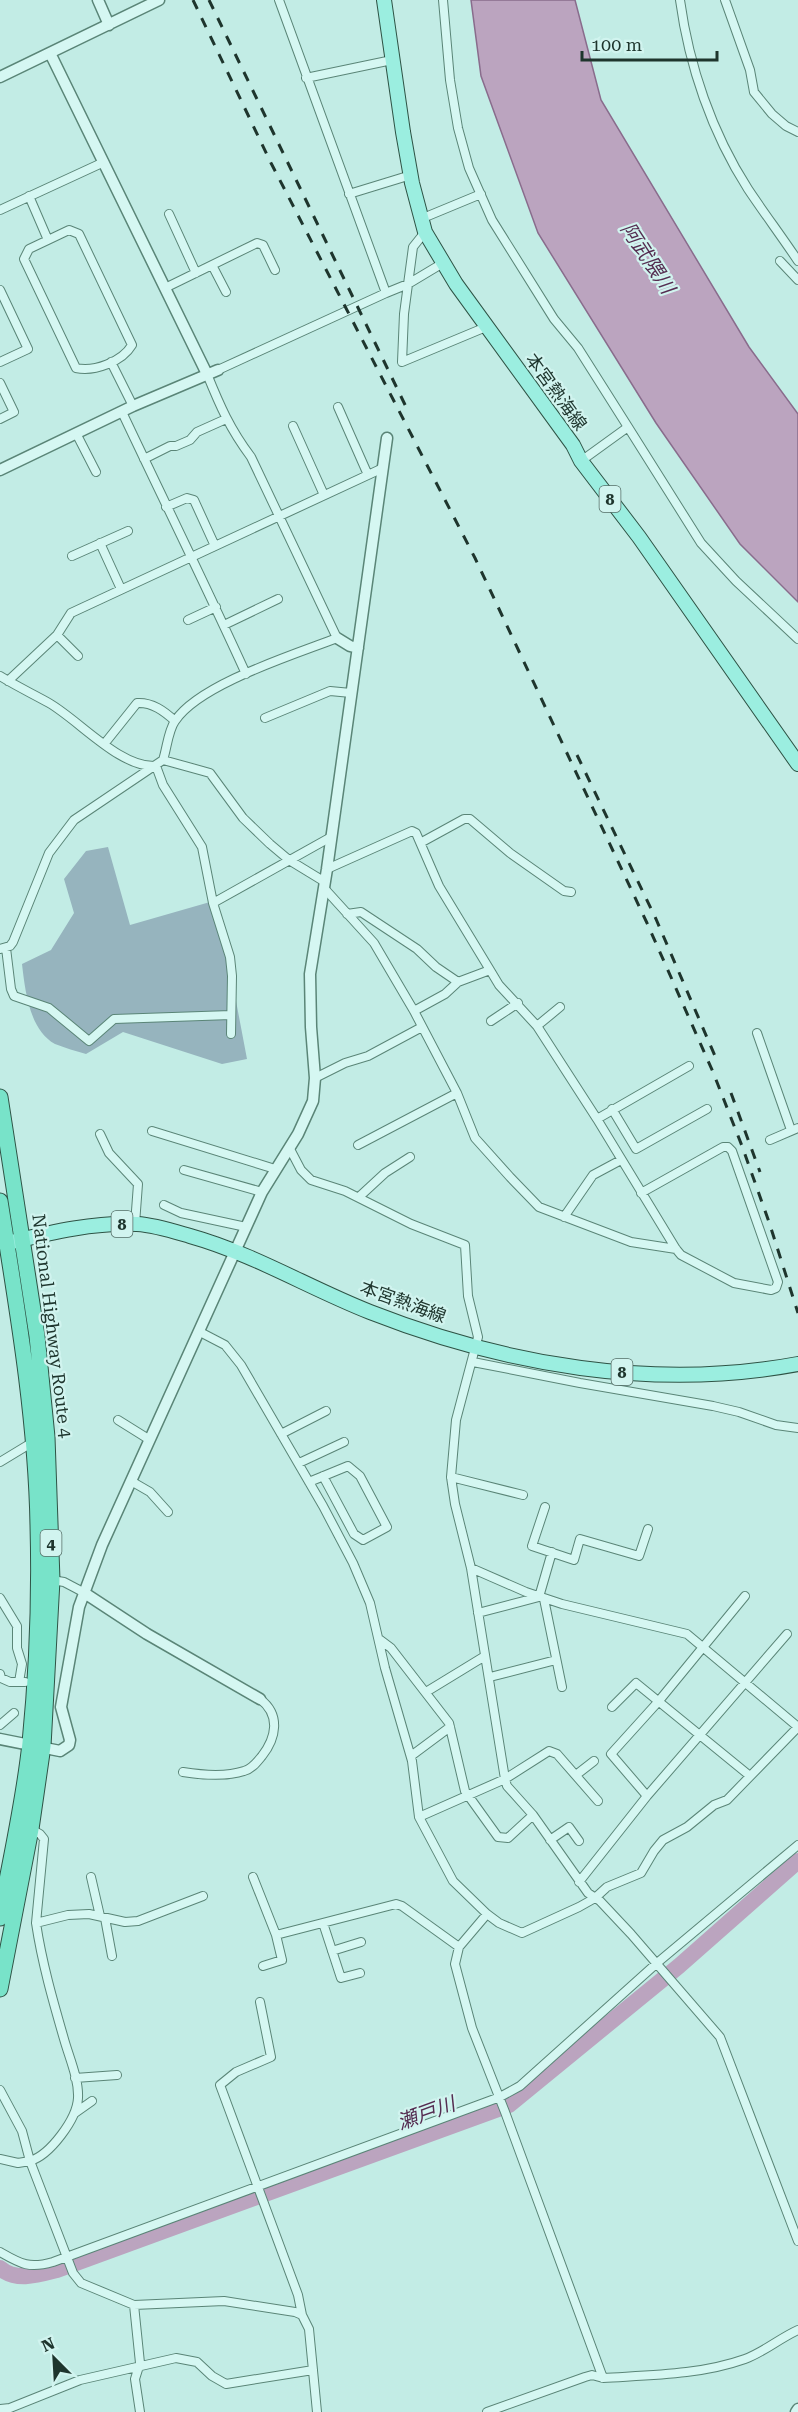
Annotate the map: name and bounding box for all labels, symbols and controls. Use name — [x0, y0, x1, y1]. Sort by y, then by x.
scale bar — [582, 24, 717, 62]
text: 100 m — [591, 34, 642, 55]
water label: 阿武隈川 — [616, 218, 681, 300]
street label: 本宮熱海線 — [521, 349, 591, 434]
road number: 8 — [600, 486, 620, 512]
road number: 8 — [112, 1211, 132, 1237]
street label: National Highway Route 4 — [28, 1213, 77, 1439]
street label: 本宮熱海線 — [357, 1276, 449, 1327]
road number: 8 — [612, 1359, 632, 1385]
road number: 4 — [40, 1530, 62, 1556]
water label: 瀬戸川 — [394, 2091, 460, 2135]
north arrow — [24, 2328, 84, 2388]
text: N — [39, 2334, 58, 2356]

